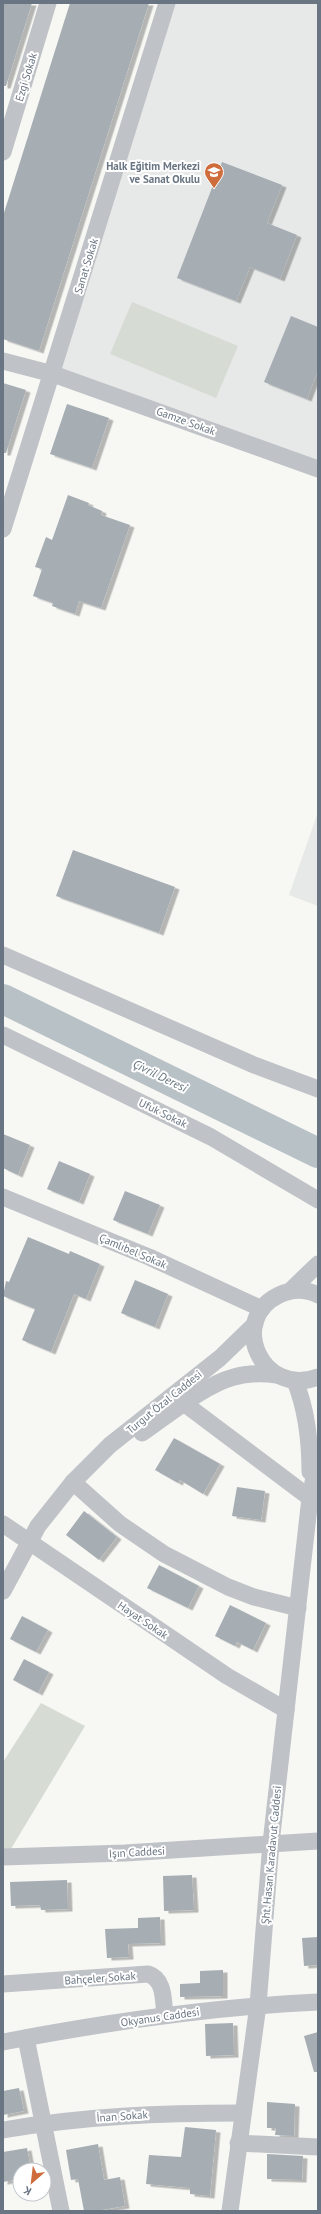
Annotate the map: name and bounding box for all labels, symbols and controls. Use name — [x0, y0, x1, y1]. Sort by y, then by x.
street label: Ezgi Sokak — [12, 50, 40, 103]
place label: Halk Eğitim Merkezi ve Sanat Okulu — [106, 159, 200, 186]
school or university icon: Halk Eğitim Merkezi ve Sanat Okulu — [203, 161, 225, 189]
street label: Sanat Sokak — [71, 236, 101, 295]
street label: Gamze Sokak — [154, 404, 218, 438]
water label: Çivril Deresi — [131, 1056, 191, 1096]
street label: Ufuk Sokak — [136, 1095, 190, 1131]
street label: Çamlıbel Sokak — [97, 1230, 170, 1272]
street label: Turgut Özal Caddesi — [123, 1367, 205, 1437]
street label: Hayat Sokak — [115, 1598, 171, 1642]
street label: Şht. Hasan Karadavut Caddesi — [258, 1785, 284, 1925]
street label: Işın Caddesi — [109, 1844, 166, 1860]
street label: Bahçeler Sokak — [64, 1968, 137, 1987]
street label: Okyanus Caddesi — [120, 2005, 200, 2029]
street label: İnan Sokak — [96, 2107, 149, 2125]
north arrow — [12, 2162, 52, 2202]
text: K — [21, 2183, 34, 2199]

